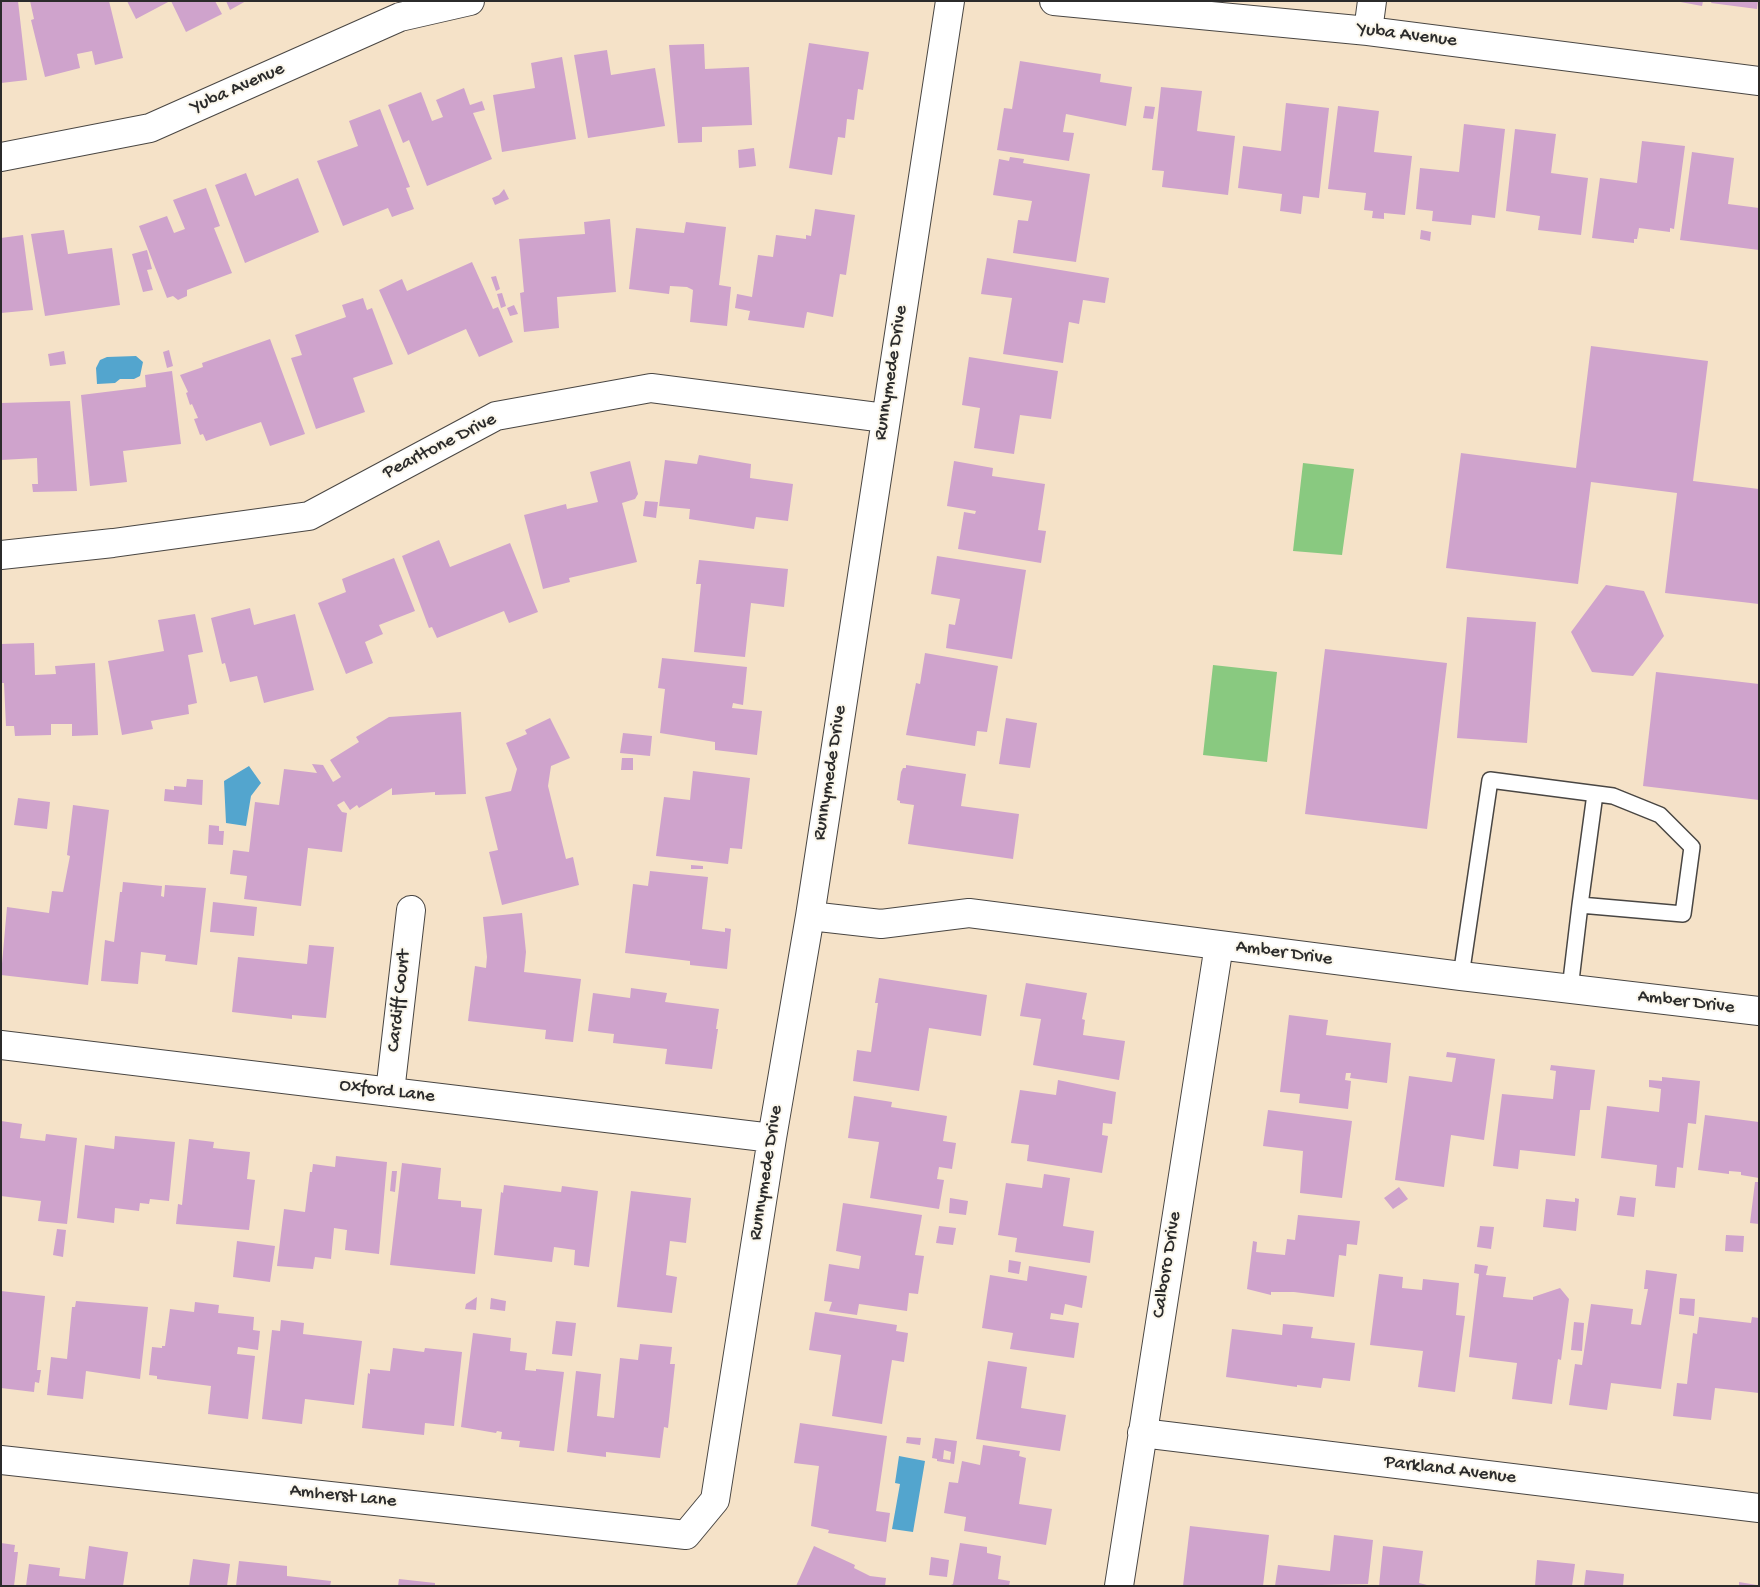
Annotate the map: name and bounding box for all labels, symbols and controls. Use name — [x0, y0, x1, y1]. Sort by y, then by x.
street label: Yuba Avenue — [1356, 19, 1458, 53]
street label: Yuba Avenue — [188, 58, 288, 120]
street label: Runnymede Drive — [870, 304, 914, 442]
street label: Pearltone Drive — [380, 409, 500, 485]
street label: Runnymede Drive — [809, 704, 853, 842]
street label: Amber Drive — [1234, 936, 1334, 972]
street label: Cardiff Court — [383, 949, 417, 1053]
street label: Amber Drive — [1636, 986, 1736, 1020]
street label: Oxford Lane — [338, 1075, 436, 1109]
street label: Runnymede Drive — [745, 1104, 789, 1242]
street label: Calboro Drive — [1148, 1210, 1188, 1320]
street label: Parkland Avenue — [1383, 1452, 1517, 1490]
street label: Amherst Lane — [289, 1480, 397, 1514]

